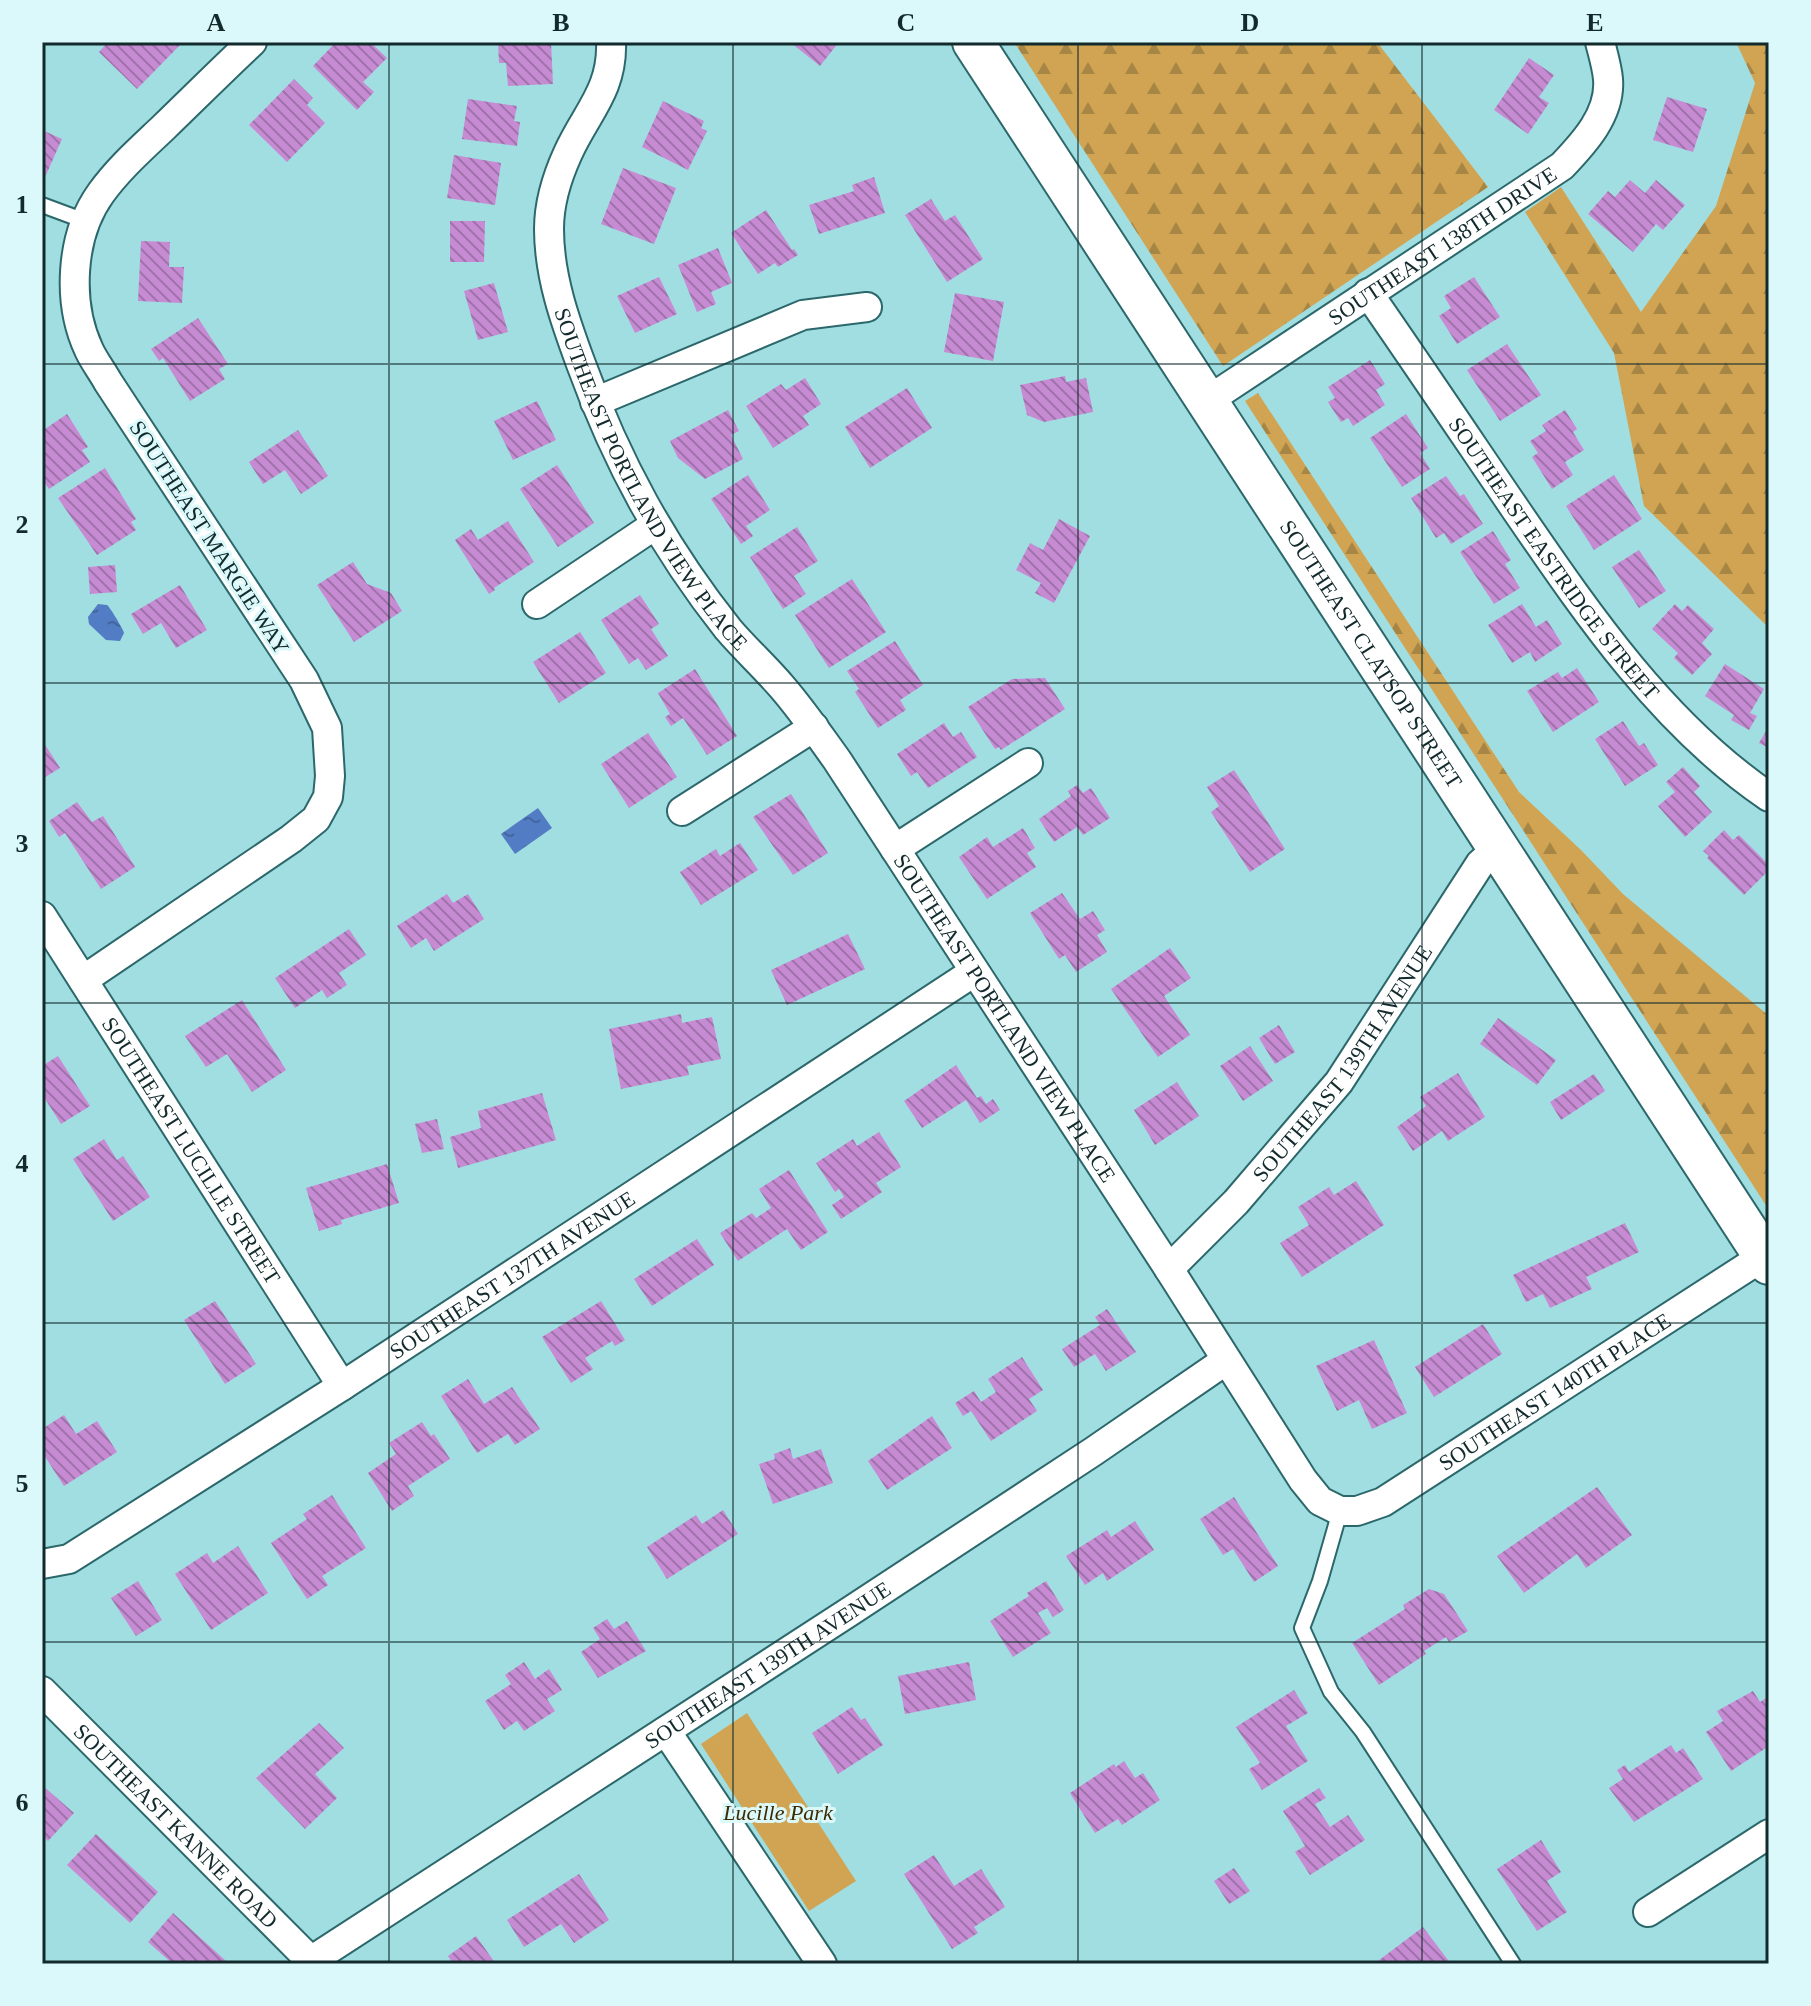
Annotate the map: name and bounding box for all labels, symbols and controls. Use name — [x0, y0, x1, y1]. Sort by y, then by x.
text: A — [207, 8, 226, 37]
text: B — [552, 8, 570, 37]
text: C — [897, 8, 915, 37]
text: D — [1241, 8, 1259, 37]
text: E — [1586, 8, 1604, 37]
street label: SOUTHEAST 138TH DRIVE — [1324, 161, 1561, 330]
text: 1 — [16, 190, 29, 219]
street label: SOUTHEAST PORTLAND VIEW PLACE — [549, 305, 753, 655]
street label: SOUTHEAST EASTRIDGE STREET — [1444, 413, 1665, 705]
street label: SOUTHEAST MARGIE WAY — [125, 416, 295, 659]
text: 2 — [16, 510, 29, 539]
street label: SOUTHEAST CLATSOP STREET — [1275, 515, 1468, 793]
text: 3 — [16, 829, 29, 858]
street label: SOUTHEAST PORTLAND VIEW PLACE — [888, 849, 1121, 1187]
street label: SOUTHEAST 139TH AVENUE — [1247, 940, 1437, 1187]
street label: SOUTHEAST LUCILLE STREET — [97, 1013, 286, 1289]
text: 4 — [16, 1149, 29, 1178]
street label: SOUTHEAST 137TH AVENUE — [385, 1186, 640, 1364]
street label: SOUTHEAST 140TH PLACE — [1434, 1308, 1675, 1476]
text: 5 — [16, 1469, 29, 1498]
street label: SOUTHEAST 139TH AVENUE — [640, 1576, 895, 1754]
street label: SOUTHEAST KANNE ROAD — [69, 1719, 283, 1933]
text: 6 — [16, 1788, 29, 1817]
park label: Lucille Park — [722, 1800, 834, 1825]

